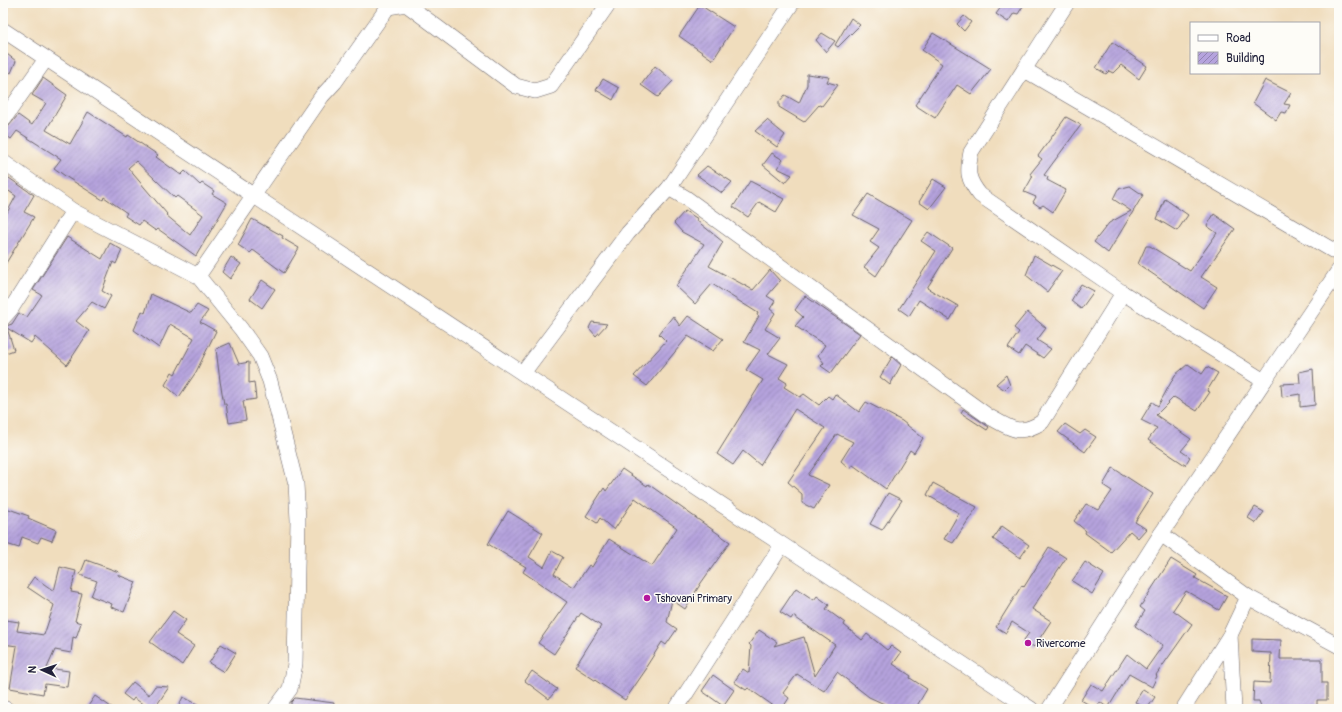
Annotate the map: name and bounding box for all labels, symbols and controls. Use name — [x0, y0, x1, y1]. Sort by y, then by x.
legend — [1190, 22, 1320, 74]
text: Road — [1226, 31, 1251, 46]
text: Building — [1226, 51, 1265, 66]
place label: Tshovani Primary — [655, 592, 732, 605]
marker: Tshovani Primary — [642, 593, 652, 603]
place label: Rivercome — [1036, 637, 1086, 650]
marker: Rivercome — [1023, 638, 1033, 648]
north arrow — [22, 650, 62, 690]
text: N — [26, 665, 39, 674]

